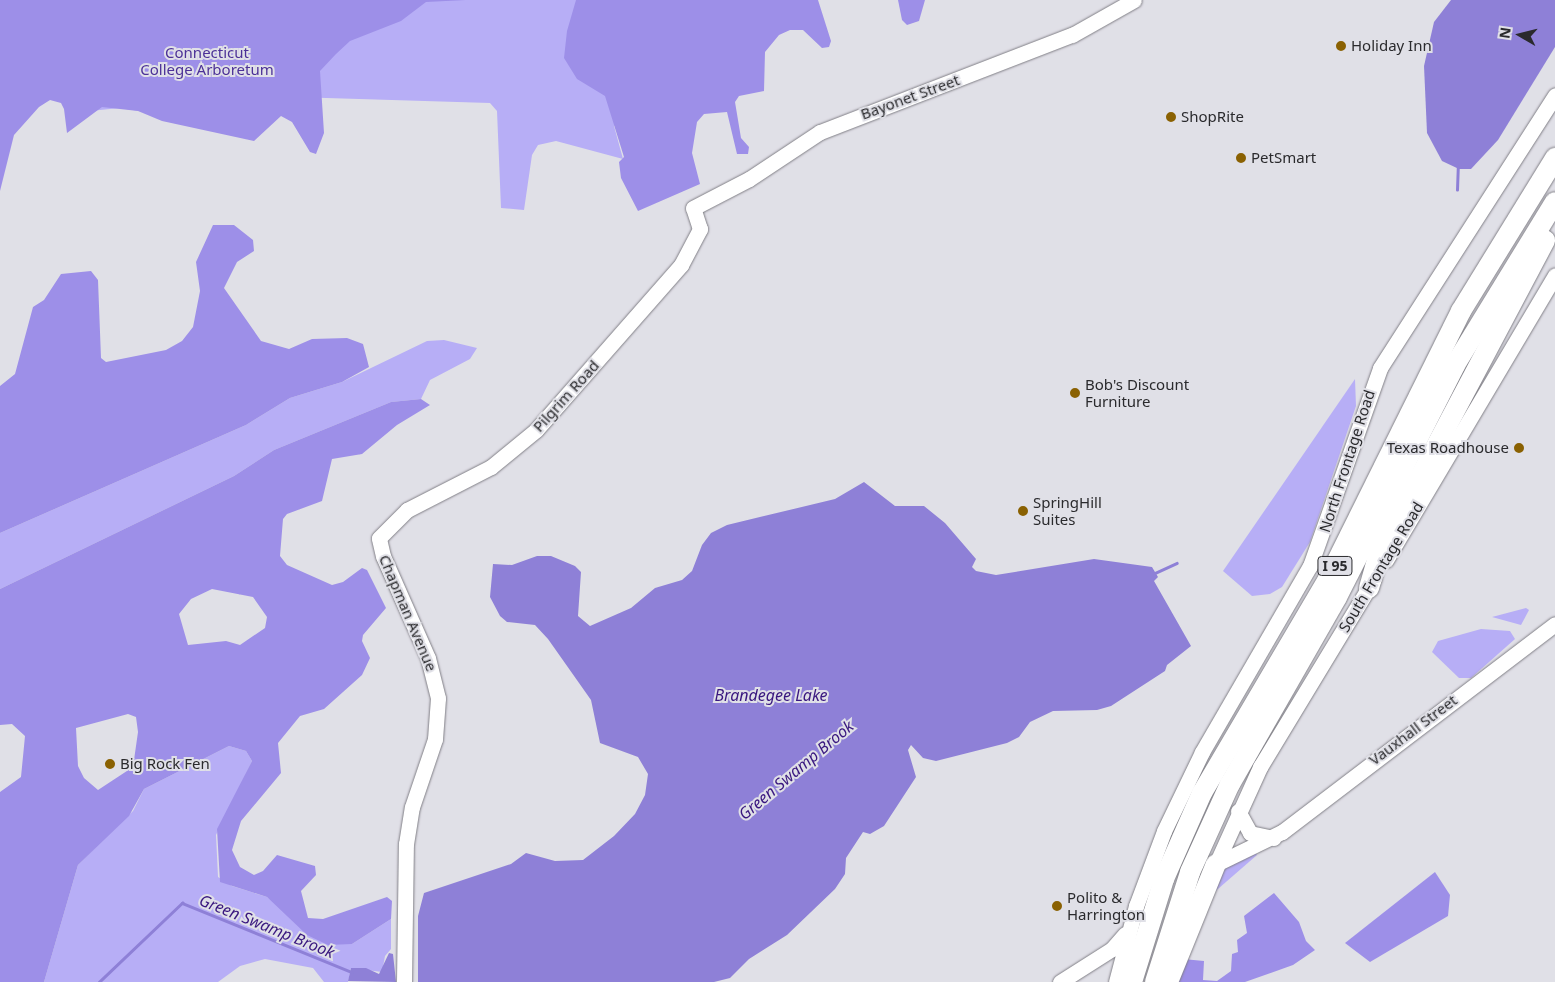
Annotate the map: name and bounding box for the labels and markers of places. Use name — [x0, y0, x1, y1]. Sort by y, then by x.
place label: Holiday Inn — [1351, 37, 1432, 55]
marker: Holiday Inn — [1335, 40, 1347, 52]
place label: ShopRite — [1181, 108, 1244, 126]
marker: ShopRite — [1165, 111, 1177, 123]
place label: PetSmart — [1251, 149, 1316, 167]
marker: PetSmart — [1235, 152, 1247, 164]
place label: Bob's Discount Furniture — [1085, 375, 1189, 410]
marker: Bob's Discount Furniture — [1069, 387, 1081, 399]
place label: Texas Roadhouse — [1387, 439, 1509, 457]
marker: Texas Roadhouse — [1513, 442, 1525, 454]
place label: SpringHill Suites — [1033, 493, 1102, 528]
marker: SpringHill Suites — [1017, 505, 1029, 517]
place label: Big Rock Fen — [120, 755, 210, 773]
marker: Big Rock Fen — [104, 758, 116, 770]
place label: Polito & Harrington — [1067, 888, 1145, 923]
marker: Polito & Harrington — [1051, 900, 1063, 912]

